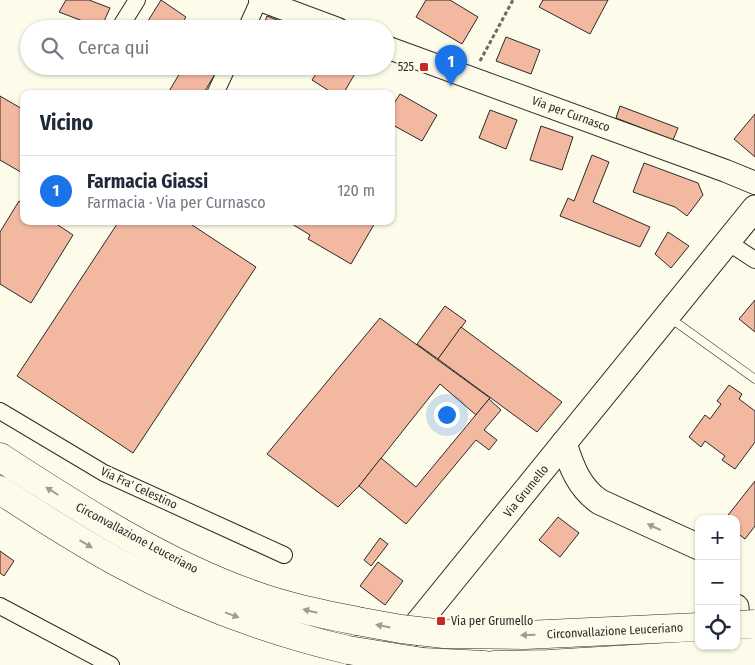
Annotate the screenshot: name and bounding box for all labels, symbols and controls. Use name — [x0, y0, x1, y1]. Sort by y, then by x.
search box — [20, 20, 395, 75]
icon: search — [38, 34, 66, 62]
text: Cerca qui — [78, 36, 149, 59]
pin: 1 — [435, 45, 467, 86]
place label: 525 — [398, 60, 414, 74]
marker: 525 — [418, 61, 430, 73]
street label: Via per Curnasco — [530, 93, 612, 135]
text: Vicino — [40, 110, 93, 136]
text: Farmacia Giassi — [87, 170, 208, 193]
text: 1 — [53, 181, 59, 200]
text: 120 m — [337, 181, 375, 200]
text: Farmacia · Via per Curnasco — [87, 193, 266, 212]
your location — [434, 402, 460, 428]
street label: Via Grumello — [501, 462, 551, 520]
street label: Via Fra' Celestino — [98, 464, 180, 512]
one-way arrow — [46, 486, 59, 496]
street label: Circonvallazione Leuceriano — [73, 500, 201, 576]
map controls — [695, 515, 740, 650]
button: + — [695, 515, 740, 560]
one-way arrow — [647, 523, 661, 531]
one-way arrow — [80, 539, 93, 548]
button: − — [695, 560, 740, 605]
button: locate — [695, 605, 740, 650]
one-way arrow — [302, 606, 317, 614]
one-way arrow — [225, 611, 240, 619]
place label: Via per Grumello — [451, 614, 533, 628]
marker: Via per Grumello — [435, 615, 447, 627]
street label: Circonvallazione Leuceriano — [546, 620, 684, 642]
one-way arrow — [375, 621, 391, 629]
one-way arrow — [519, 631, 535, 639]

